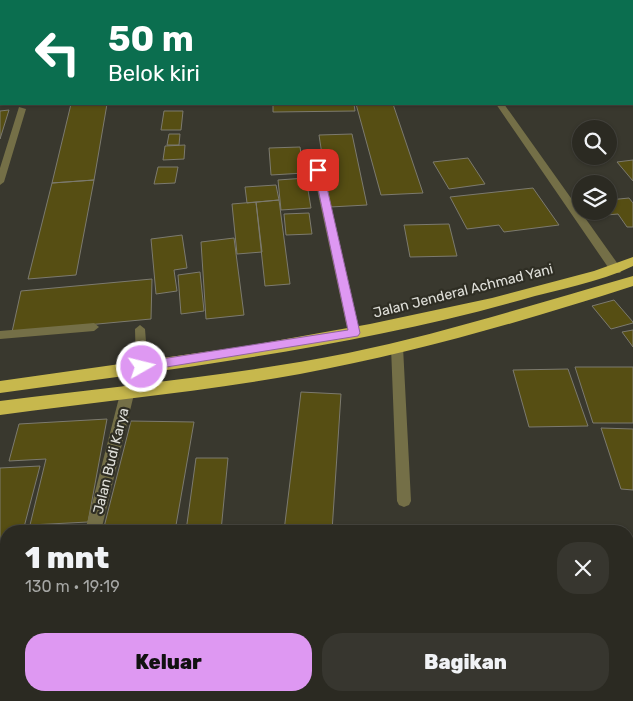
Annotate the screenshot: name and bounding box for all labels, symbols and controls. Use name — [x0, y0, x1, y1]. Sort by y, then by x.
text: 50 m — [108, 18, 194, 60]
icon: left — [25, 20, 90, 85]
text: Belok kiri — [108, 60, 200, 87]
map controls — [572, 120, 617, 220]
button: search — [572, 120, 617, 165]
pin — [297, 149, 339, 191]
icon: arrive — [304, 156, 332, 184]
button: layers — [572, 175, 617, 220]
street label: Jalan Jenderal Achmad Yani — [371, 260, 555, 322]
position arrow — [115, 340, 167, 392]
street label: Jalan Budi Karya — [90, 406, 132, 516]
text: 1 mnt — [25, 540, 109, 576]
button: close — [557, 542, 609, 594]
text: 130 m · 19:19 — [25, 577, 120, 596]
button: Keluar — [25, 633, 312, 691]
button: Bagikan — [322, 633, 609, 691]

